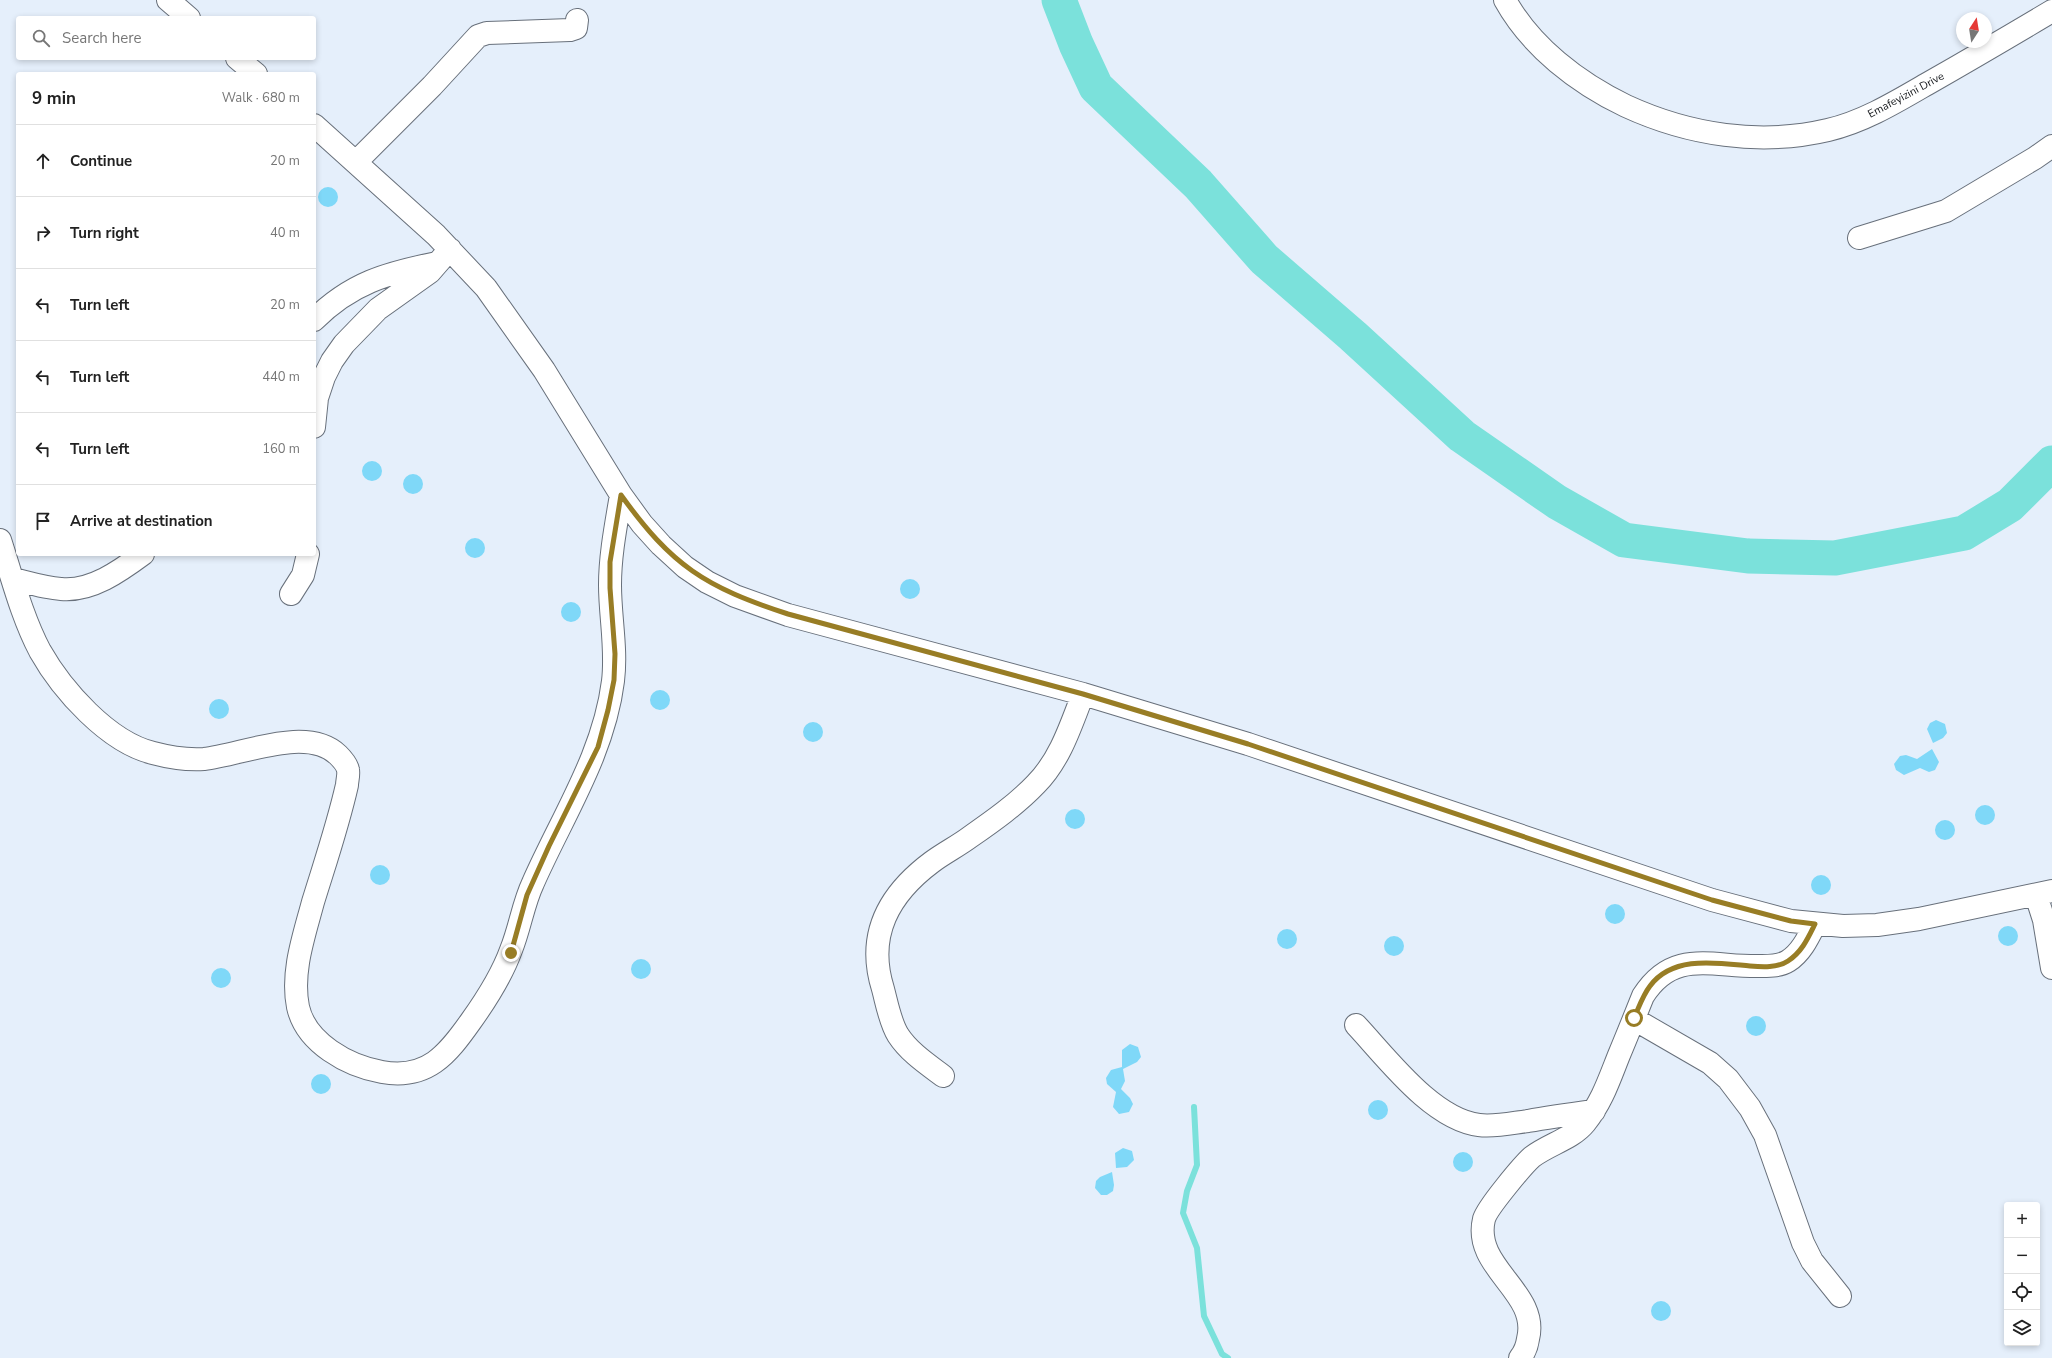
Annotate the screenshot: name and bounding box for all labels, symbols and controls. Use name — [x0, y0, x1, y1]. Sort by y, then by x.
north arrow — [1956, 12, 1992, 48]
search box — [16, 16, 316, 60]
icon: search — [30, 27, 52, 49]
text: Search here — [62, 28, 142, 48]
street label: Emafeyizini Drive — [1865, 68, 1947, 121]
text: 9 min — [32, 87, 76, 110]
text: Walk · 680 m — [222, 89, 300, 107]
icon: ahead — [32, 150, 54, 172]
text: Continue — [70, 151, 132, 171]
text: 20 m — [270, 152, 300, 170]
icon: right — [32, 222, 54, 244]
text: Turn right — [70, 223, 139, 243]
text: 40 m — [270, 224, 300, 242]
icon: left — [32, 294, 54, 316]
text: Turn left — [70, 295, 129, 315]
text: 20 m — [270, 296, 300, 314]
icon: left — [32, 366, 54, 388]
text: Turn left — [70, 367, 129, 387]
text: 440 m — [262, 368, 300, 386]
icon: left — [32, 438, 54, 460]
text: Turn left — [70, 439, 129, 459]
text: 160 m — [262, 440, 300, 458]
icon: arrive — [32, 510, 54, 532]
text: Arrive at destination — [70, 511, 213, 531]
route end — [502, 944, 520, 962]
route start — [1625, 1009, 1643, 1027]
map controls — [2004, 1202, 2040, 1346]
button: + — [2004, 1202, 2040, 1238]
button: − — [2004, 1238, 2040, 1274]
button: locate — [2004, 1274, 2040, 1310]
button: layers — [2004, 1310, 2040, 1346]

